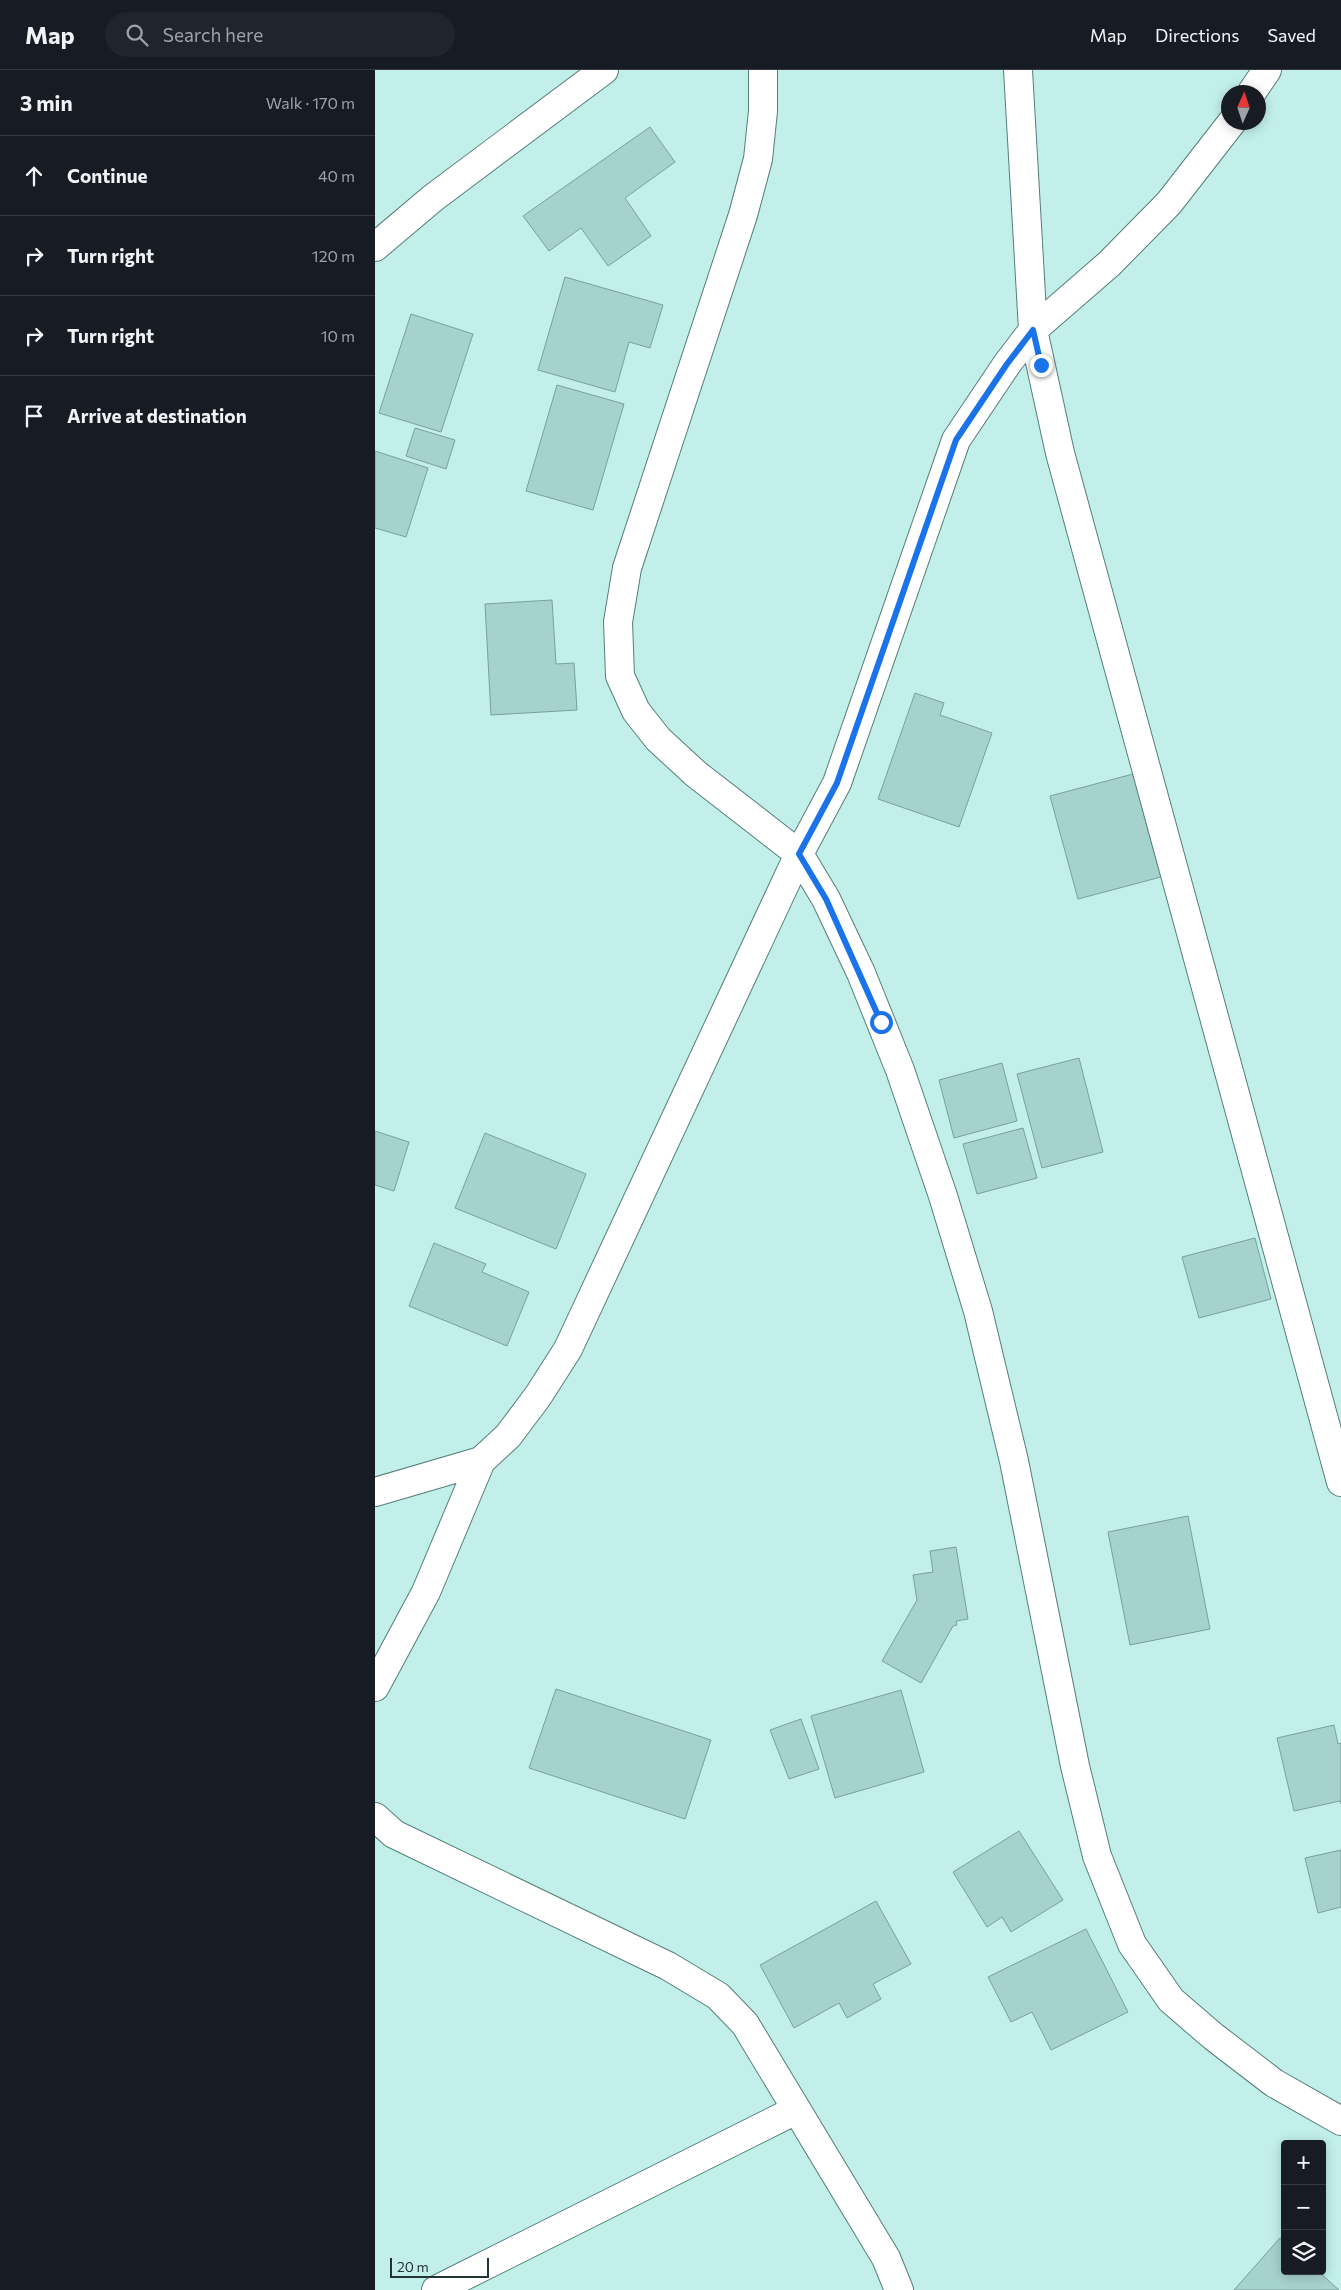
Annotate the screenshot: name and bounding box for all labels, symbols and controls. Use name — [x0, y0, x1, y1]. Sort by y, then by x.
search box — [105, 12, 455, 57]
text: Map — [25, 20, 75, 49]
icon: search — [123, 21, 151, 49]
text: Search here — [163, 23, 263, 46]
text: Map — [1090, 24, 1127, 46]
text: Directions — [1155, 24, 1239, 46]
text: Saved — [1267, 24, 1316, 46]
north arrow — [1221, 85, 1266, 130]
text: 3 min — [20, 90, 73, 115]
text: Walk · 170 m — [266, 93, 355, 112]
icon: ahead — [20, 162, 48, 190]
text: Continue — [67, 164, 147, 187]
text: 40 m — [318, 166, 355, 185]
icon: right — [20, 242, 48, 270]
text: Turn right — [67, 244, 154, 267]
text: 120 m — [312, 246, 355, 265]
icon: right — [20, 322, 48, 350]
text: Turn right — [67, 324, 154, 347]
text: 10 m — [321, 326, 355, 345]
route end — [1030, 354, 1053, 377]
icon: arrive — [20, 402, 48, 430]
text: Arrive at destination — [67, 404, 247, 427]
route start — [870, 1011, 893, 1034]
map controls — [1281, 2140, 1326, 2275]
button: + — [1281, 2140, 1326, 2185]
button: − — [1281, 2185, 1326, 2230]
button: layers — [1281, 2230, 1326, 2275]
scale bar — [390, 2255, 489, 2278]
text: 20 m — [397, 2258, 429, 2275]

